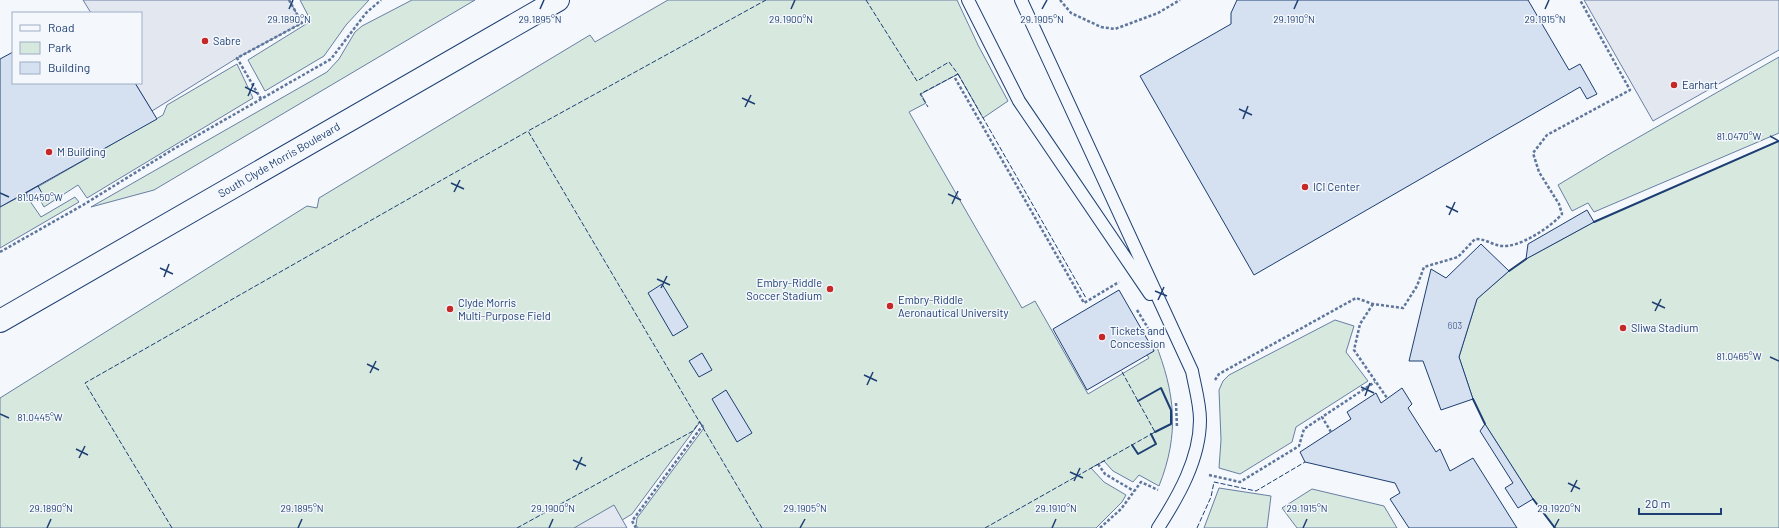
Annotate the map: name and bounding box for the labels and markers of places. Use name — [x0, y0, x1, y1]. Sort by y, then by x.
place label: Sabre — [213, 34, 241, 47]
marker: Sabre — [200, 36, 210, 46]
place label: Earhart — [1682, 78, 1718, 91]
marker: Earhart — [1669, 80, 1679, 90]
place label: M Building — [57, 145, 106, 158]
marker: M Building — [44, 147, 54, 157]
place label: ICI Center — [1313, 180, 1360, 193]
marker: ICI Center — [1300, 182, 1310, 192]
place label: Embry-Riddle Soccer Stadium — [746, 276, 822, 302]
marker: Embry-Riddle Soccer Stadium — [825, 284, 835, 294]
place label: Embry-Riddle Aeronautical University — [898, 293, 1009, 319]
place label: Clyde Morris Multi-Purpose Field — [458, 296, 551, 322]
marker: Embry-Riddle Aeronautical University — [885, 301, 895, 311]
marker: Clyde Morris Multi-Purpose Field — [445, 304, 455, 314]
place label: Sliwa Stadium — [1631, 321, 1698, 334]
marker: Sliwa Stadium — [1618, 323, 1628, 333]
place label: Tickets and Concession — [1110, 324, 1165, 350]
marker: Tickets and Concession — [1097, 332, 1107, 342]

